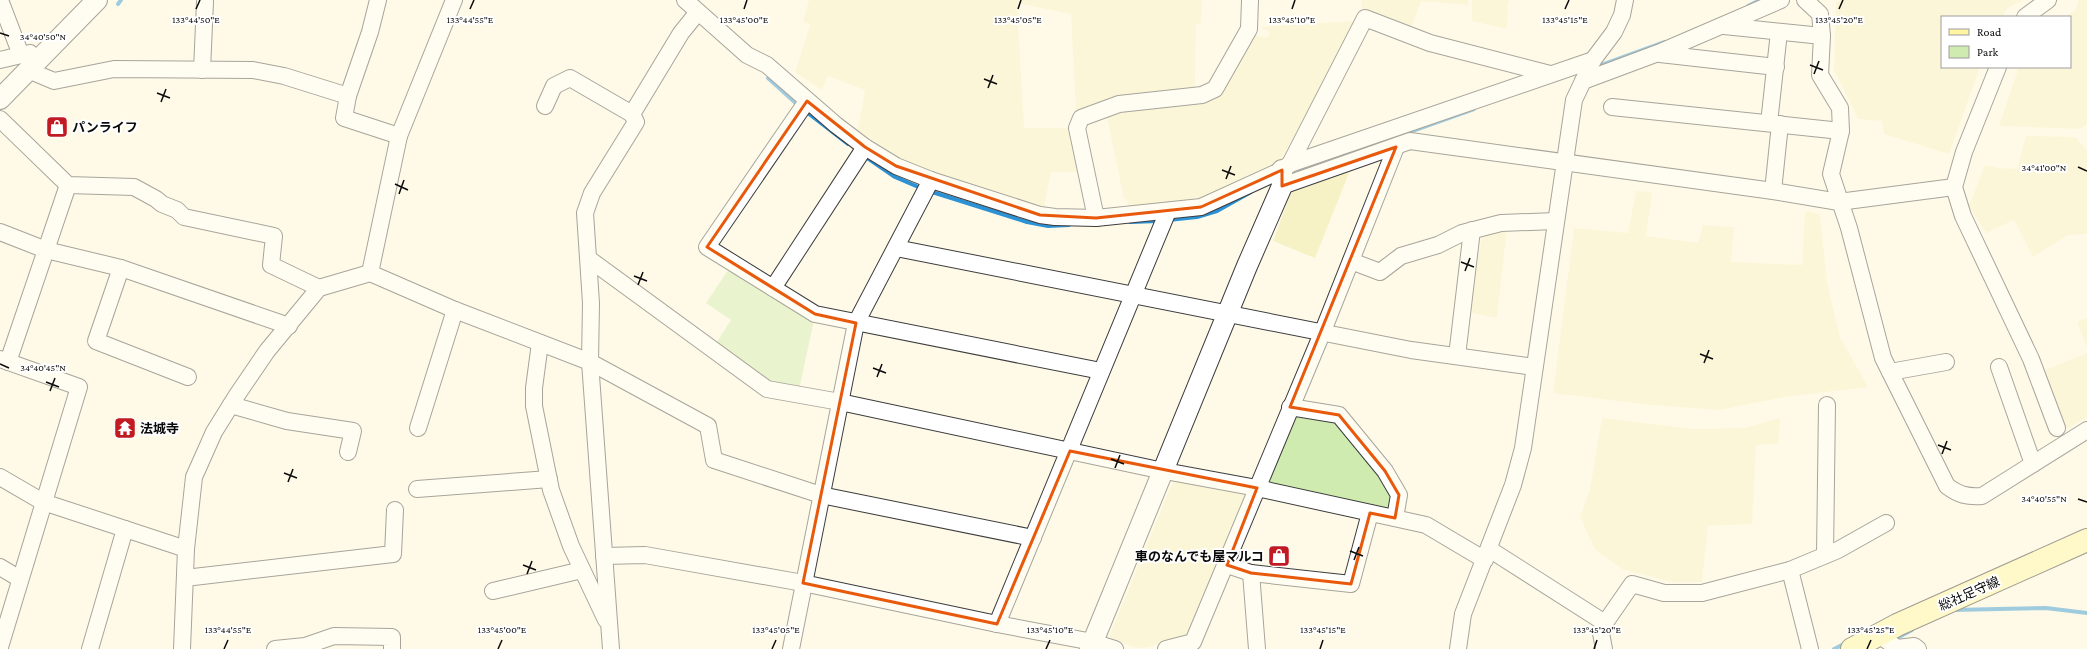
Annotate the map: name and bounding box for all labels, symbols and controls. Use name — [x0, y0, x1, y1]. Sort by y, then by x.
text: 133°44'50"E — [172, 14, 220, 25]
text: 133°44'55"E — [447, 14, 494, 25]
text: 133°45'00"E — [720, 14, 769, 25]
text: 133°45'05"E — [994, 14, 1042, 25]
text: 133°45'10"E — [1269, 14, 1316, 25]
text: 133°45'15"E — [1542, 14, 1588, 25]
text: 133°45'20"E — [1815, 14, 1863, 25]
legend — [1941, 16, 2071, 68]
text: Road — [1977, 25, 2002, 39]
text: 34°40'50"N — [20, 31, 67, 42]
text: Park — [1977, 45, 1999, 59]
shop icon: パンライフ — [44, 114, 70, 140]
place label: パンライフ — [72, 120, 138, 135]
text: 34°41'00"N — [2022, 162, 2067, 173]
text: 34°40'45"N — [20, 362, 66, 373]
temple icon: 法城寺 — [112, 415, 138, 441]
place label: 法城寺 — [140, 421, 179, 436]
text: 34°40'55"N — [2021, 493, 2067, 504]
shop icon: 車のなんでも屋マルコ — [1266, 543, 1292, 569]
place label: 車のなんでも屋マルコ — [1135, 549, 1264, 564]
street label: 総社足守線 — [1936, 573, 2002, 614]
text: 133°44'55"E — [205, 624, 252, 635]
text: 133°45'00"E — [478, 624, 527, 635]
text: 133°45'05"E — [752, 624, 800, 635]
text: 133°45'10"E — [1027, 624, 1074, 635]
text: 133°45'15"E — [1300, 624, 1346, 635]
text: 133°45'20"E — [1573, 624, 1621, 635]
text: 133°45'25"E — [1848, 624, 1895, 635]

